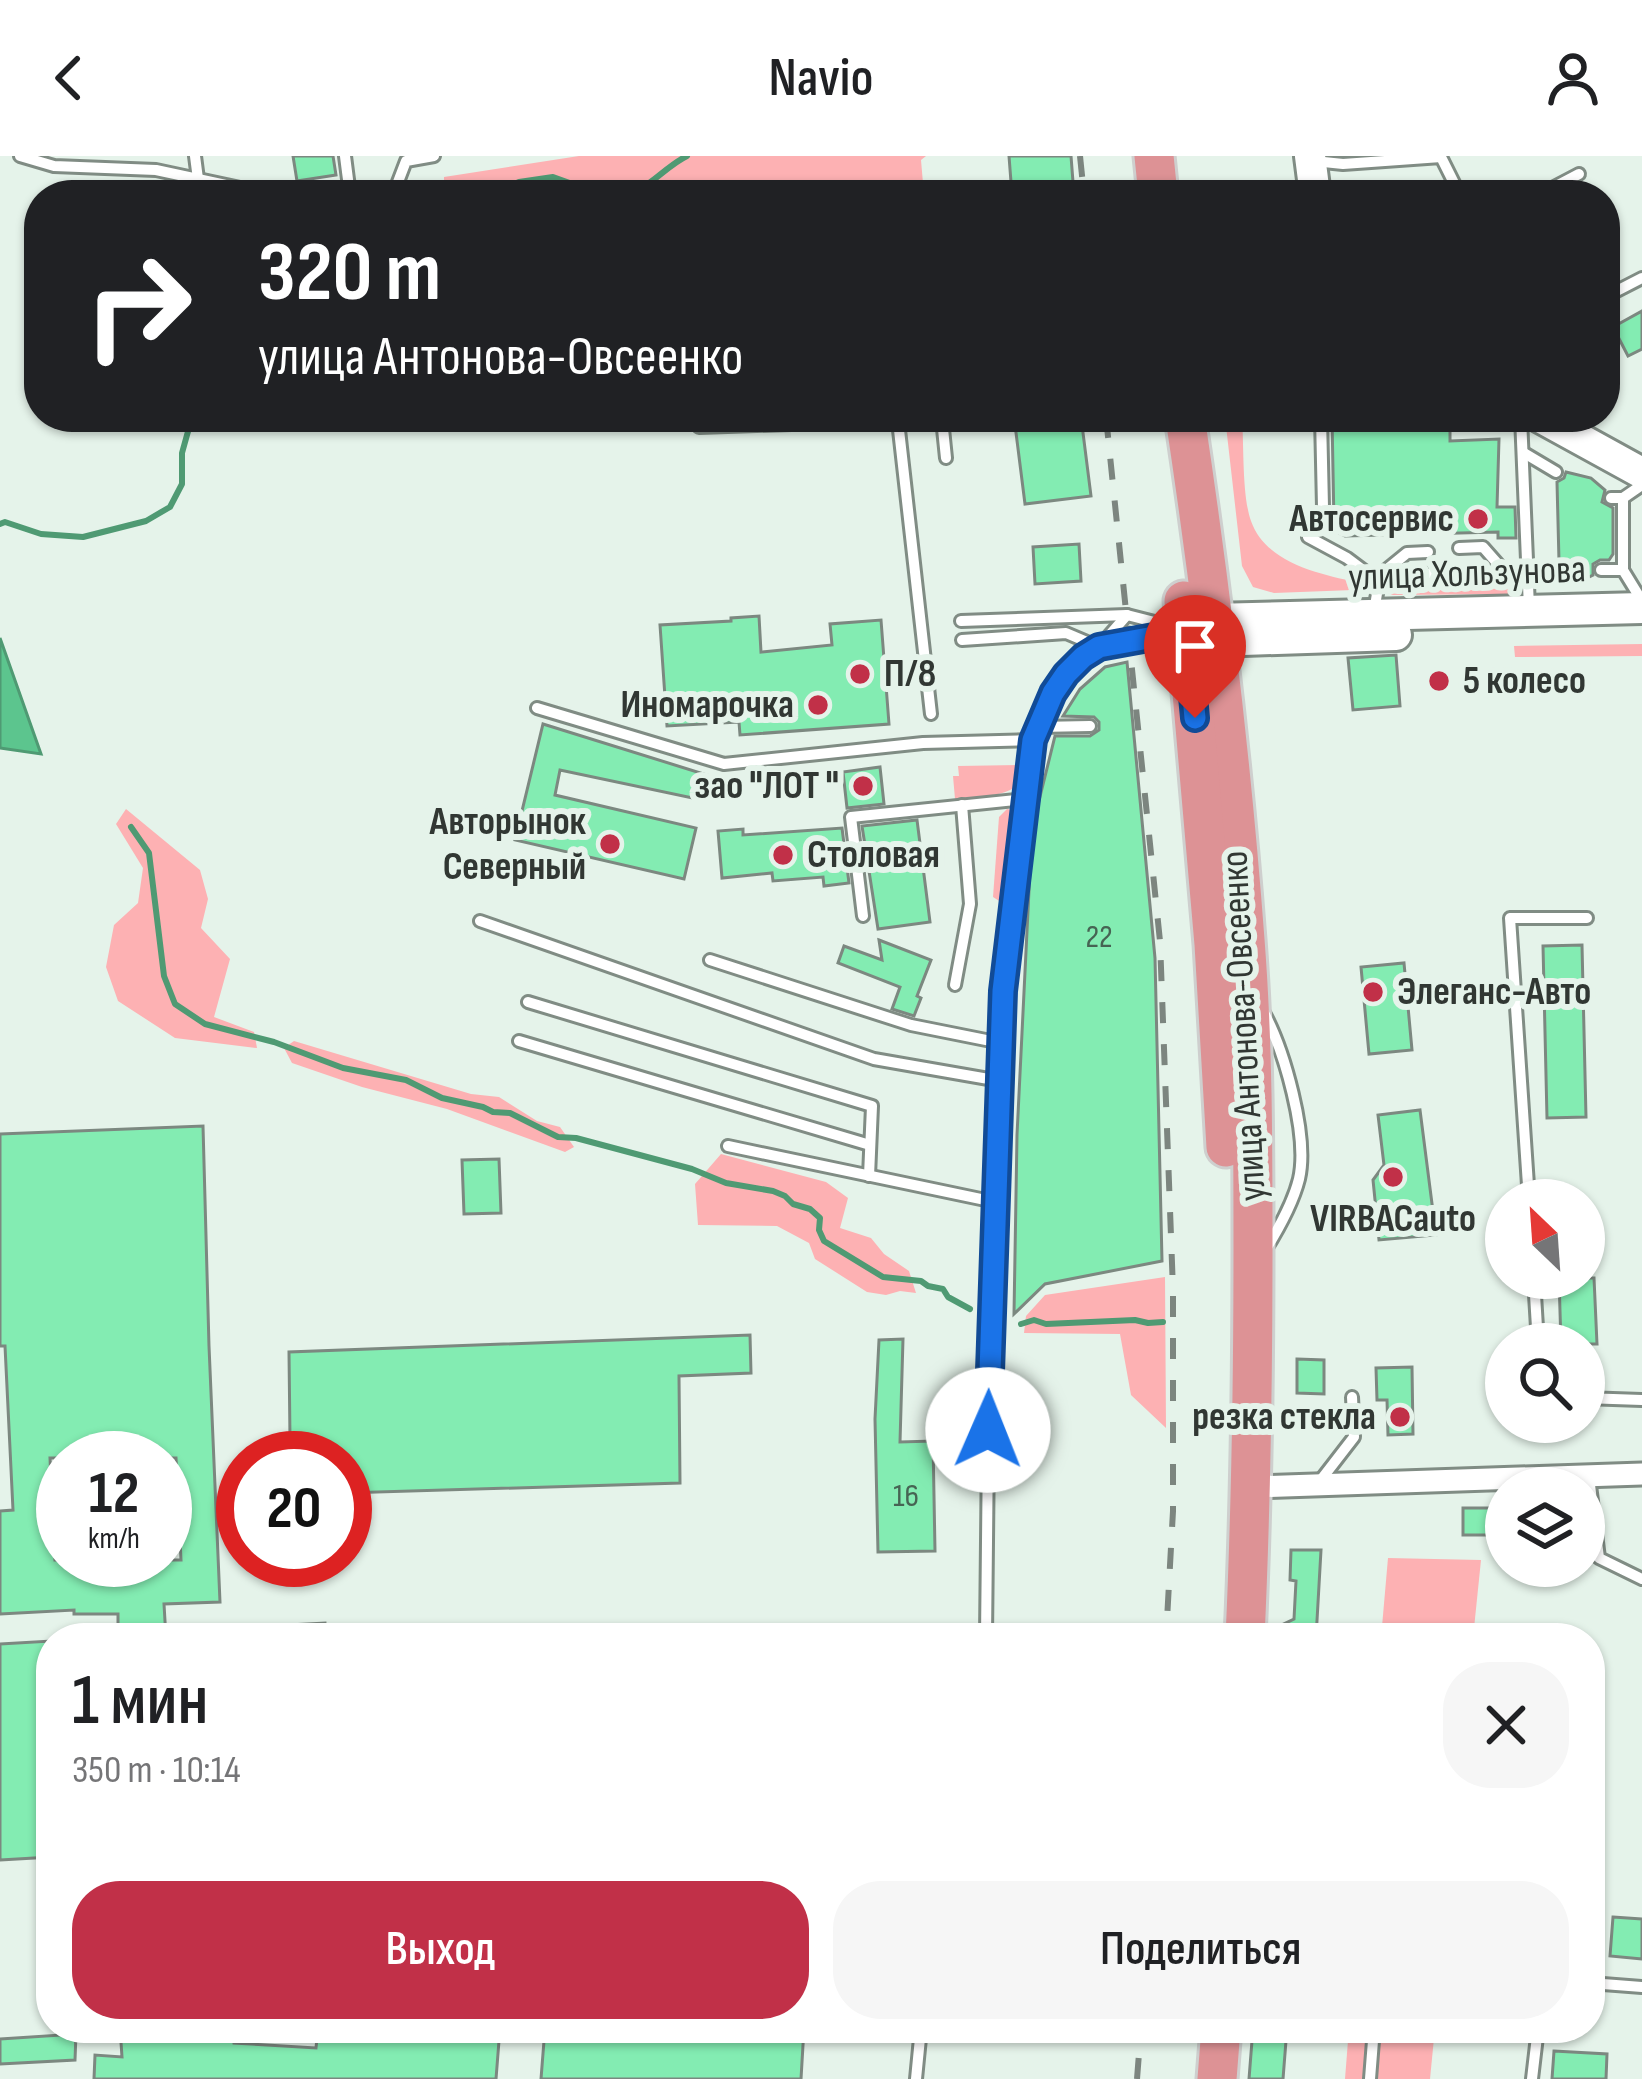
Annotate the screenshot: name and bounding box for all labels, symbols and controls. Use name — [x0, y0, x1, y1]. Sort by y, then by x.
icon: back — [36, 45, 102, 111]
icon: person — [1540, 45, 1606, 111]
text: Navio — [769, 46, 873, 111]
text: 320 m — [258, 223, 441, 324]
icon: right — [60, 228, 216, 384]
text: улица Антонова-Овсеенко — [258, 325, 743, 390]
place label: Автосервис — [1288, 496, 1454, 543]
marker: Автосервис — [1465, 506, 1491, 532]
street label: улица Хользунова — [1347, 546, 1587, 602]
pin — [1144, 595, 1246, 718]
icon: arrive — [1162, 613, 1228, 679]
place label: П/8 — [884, 651, 936, 698]
place label: 5 колесо — [1463, 658, 1586, 705]
marker: П/8 — [847, 661, 873, 687]
marker: 5 колесо — [1426, 668, 1452, 694]
place label: Иномарочка — [621, 682, 794, 729]
marker: Иномарочка — [805, 692, 831, 718]
place label: зао "ЛОТ " — [695, 763, 839, 810]
marker: зао "ЛОТ " — [850, 773, 876, 799]
place label: Авторынок Северный — [429, 799, 587, 891]
marker: Авторынок Северный — [597, 831, 623, 857]
place label: Столовая — [807, 832, 940, 879]
marker: Столовая — [770, 842, 796, 868]
street label: улица Антонова-Овсеенко — [1211, 850, 1277, 1202]
house number: 22 — [1085, 917, 1113, 957]
place label: Элеганс-Авто — [1397, 969, 1591, 1016]
marker: Элеганс-Авто — [1360, 979, 1386, 1005]
marker: VIRBACauto — [1380, 1164, 1406, 1190]
north arrow — [1485, 1179, 1605, 1299]
map controls — [1485, 1179, 1605, 1587]
place label: VIRBACauto — [1310, 1196, 1476, 1243]
button: search — [1485, 1323, 1605, 1443]
position arrow — [925, 1367, 1051, 1493]
place label: резка стекла — [1192, 1394, 1376, 1441]
marker: резка стекла — [1387, 1404, 1413, 1430]
speed limit sign: 20 — [216, 1431, 372, 1587]
text: 12 — [89, 1458, 139, 1530]
button: layers — [1485, 1467, 1605, 1587]
house number: 16 — [893, 1476, 919, 1516]
text: km/h — [88, 1521, 140, 1557]
text: 1 мин — [72, 1658, 208, 1745]
button: close — [1443, 1662, 1569, 1788]
text: 350 m · 10:14 — [72, 1747, 241, 1794]
button: Выход — [72, 1881, 809, 2019]
button: Поделиться — [833, 1881, 1569, 2019]

